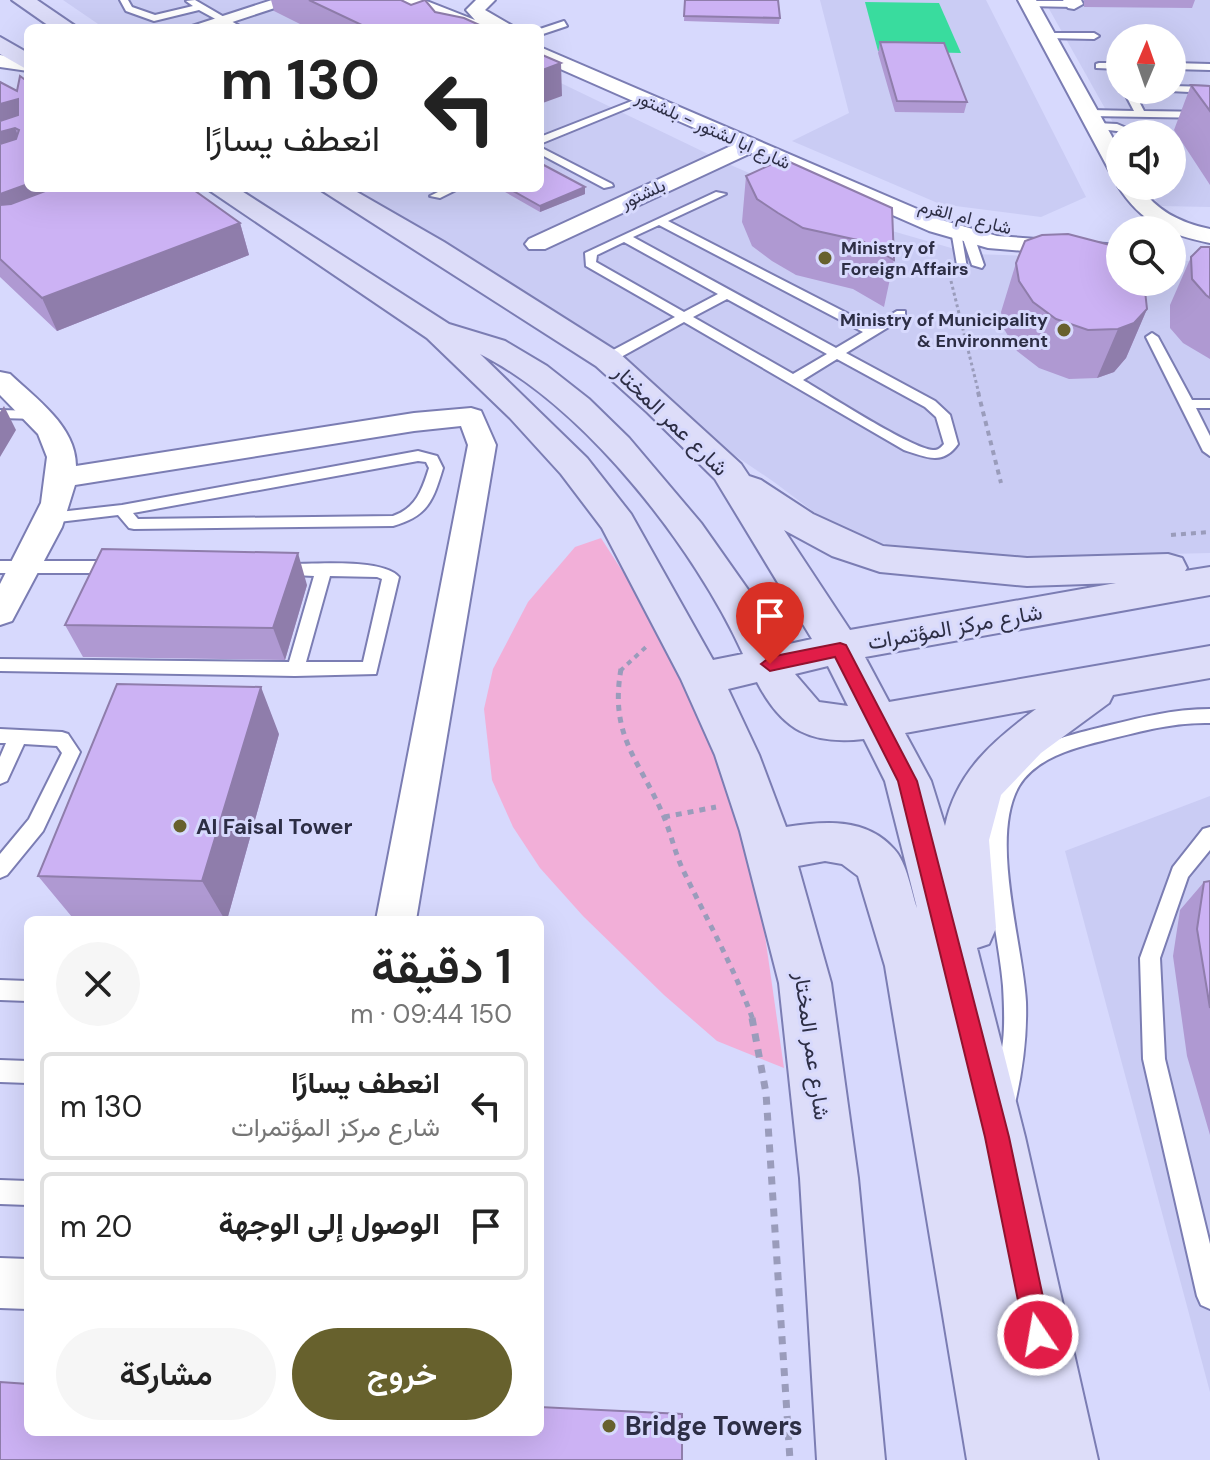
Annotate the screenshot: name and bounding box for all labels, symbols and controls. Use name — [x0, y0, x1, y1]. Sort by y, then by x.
north arrow — [1106, 24, 1186, 104]
map controls — [1106, 24, 1186, 296]
text: 130 m — [221, 43, 380, 116]
icon: left — [408, 56, 512, 160]
street label: شارع ابا لشتور - بلشتور — [631, 85, 794, 175]
text: انعطف يسارًا — [204, 115, 380, 162]
button: sound — [1106, 120, 1186, 200]
street label: بلشتور — [616, 173, 669, 215]
street label: شارع ام القرم — [916, 194, 1014, 240]
button: search — [1106, 216, 1186, 296]
place label: Ministry of Foreign Affairs — [841, 236, 969, 281]
marker: Ministry of Foreign Affairs — [816, 249, 834, 267]
place label: Ministry of Municipality & Environment — [840, 308, 1048, 353]
marker: Ministry of Municipality & Environment — [1055, 321, 1073, 339]
street label: شارع عمر المختار — [607, 357, 735, 482]
pin — [736, 582, 804, 664]
icon: arrive — [748, 594, 792, 638]
street label: شارع مركز المؤتمرات — [865, 597, 1045, 657]
place label: Al Faisal Tower — [196, 812, 353, 841]
marker: Al Faisal Tower — [171, 817, 189, 835]
text: 1 دقيقة — [371, 935, 512, 998]
button: close — [56, 942, 140, 1026]
street label: شارع عمر المختار — [787, 969, 837, 1122]
text: 150 m · 09:44 — [350, 997, 512, 1031]
text: انعطف يسارًا — [291, 1063, 440, 1102]
icon: left — [464, 1084, 508, 1128]
text: 130 m — [60, 1087, 142, 1126]
text: شارع مركز المؤتمرات — [231, 1110, 440, 1144]
text: الوصول إلى الوجهة — [219, 1204, 440, 1243]
icon: arrive — [464, 1204, 508, 1248]
text: 20 m — [60, 1207, 132, 1246]
position arrow — [996, 1293, 1080, 1377]
button: مشاركة — [56, 1328, 276, 1420]
button: خروج — [292, 1328, 512, 1420]
place label: Bridge Towers — [625, 1409, 803, 1443]
marker: Bridge Towers — [600, 1417, 618, 1435]

